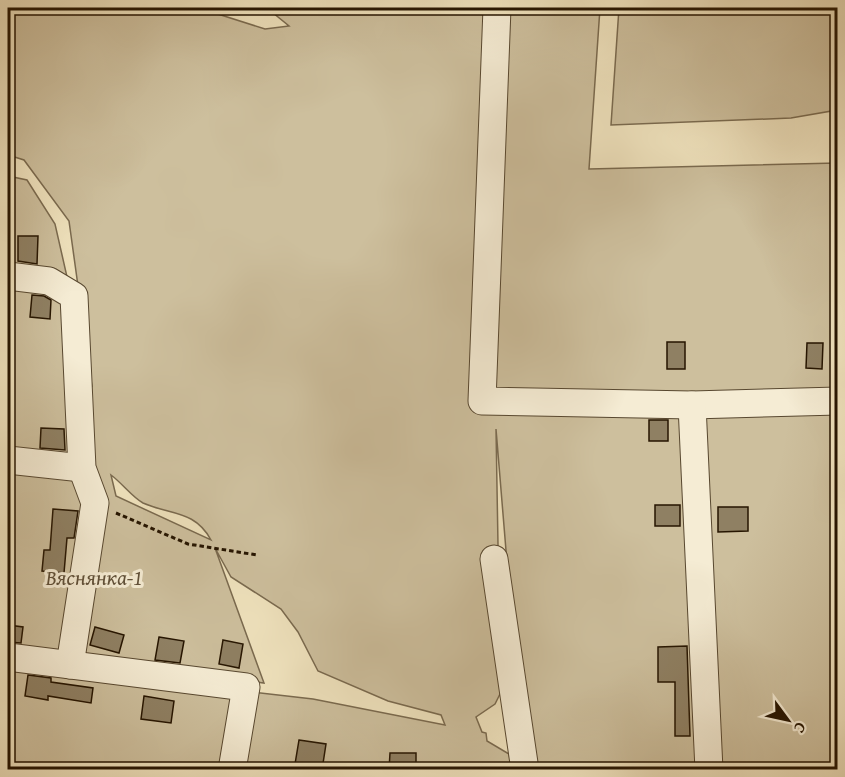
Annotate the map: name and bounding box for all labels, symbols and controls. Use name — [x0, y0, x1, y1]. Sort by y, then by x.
park label: Вяснянка-1 — [45, 562, 142, 593]
north arrow — [758, 690, 818, 750]
text: С — [788, 718, 813, 738]

